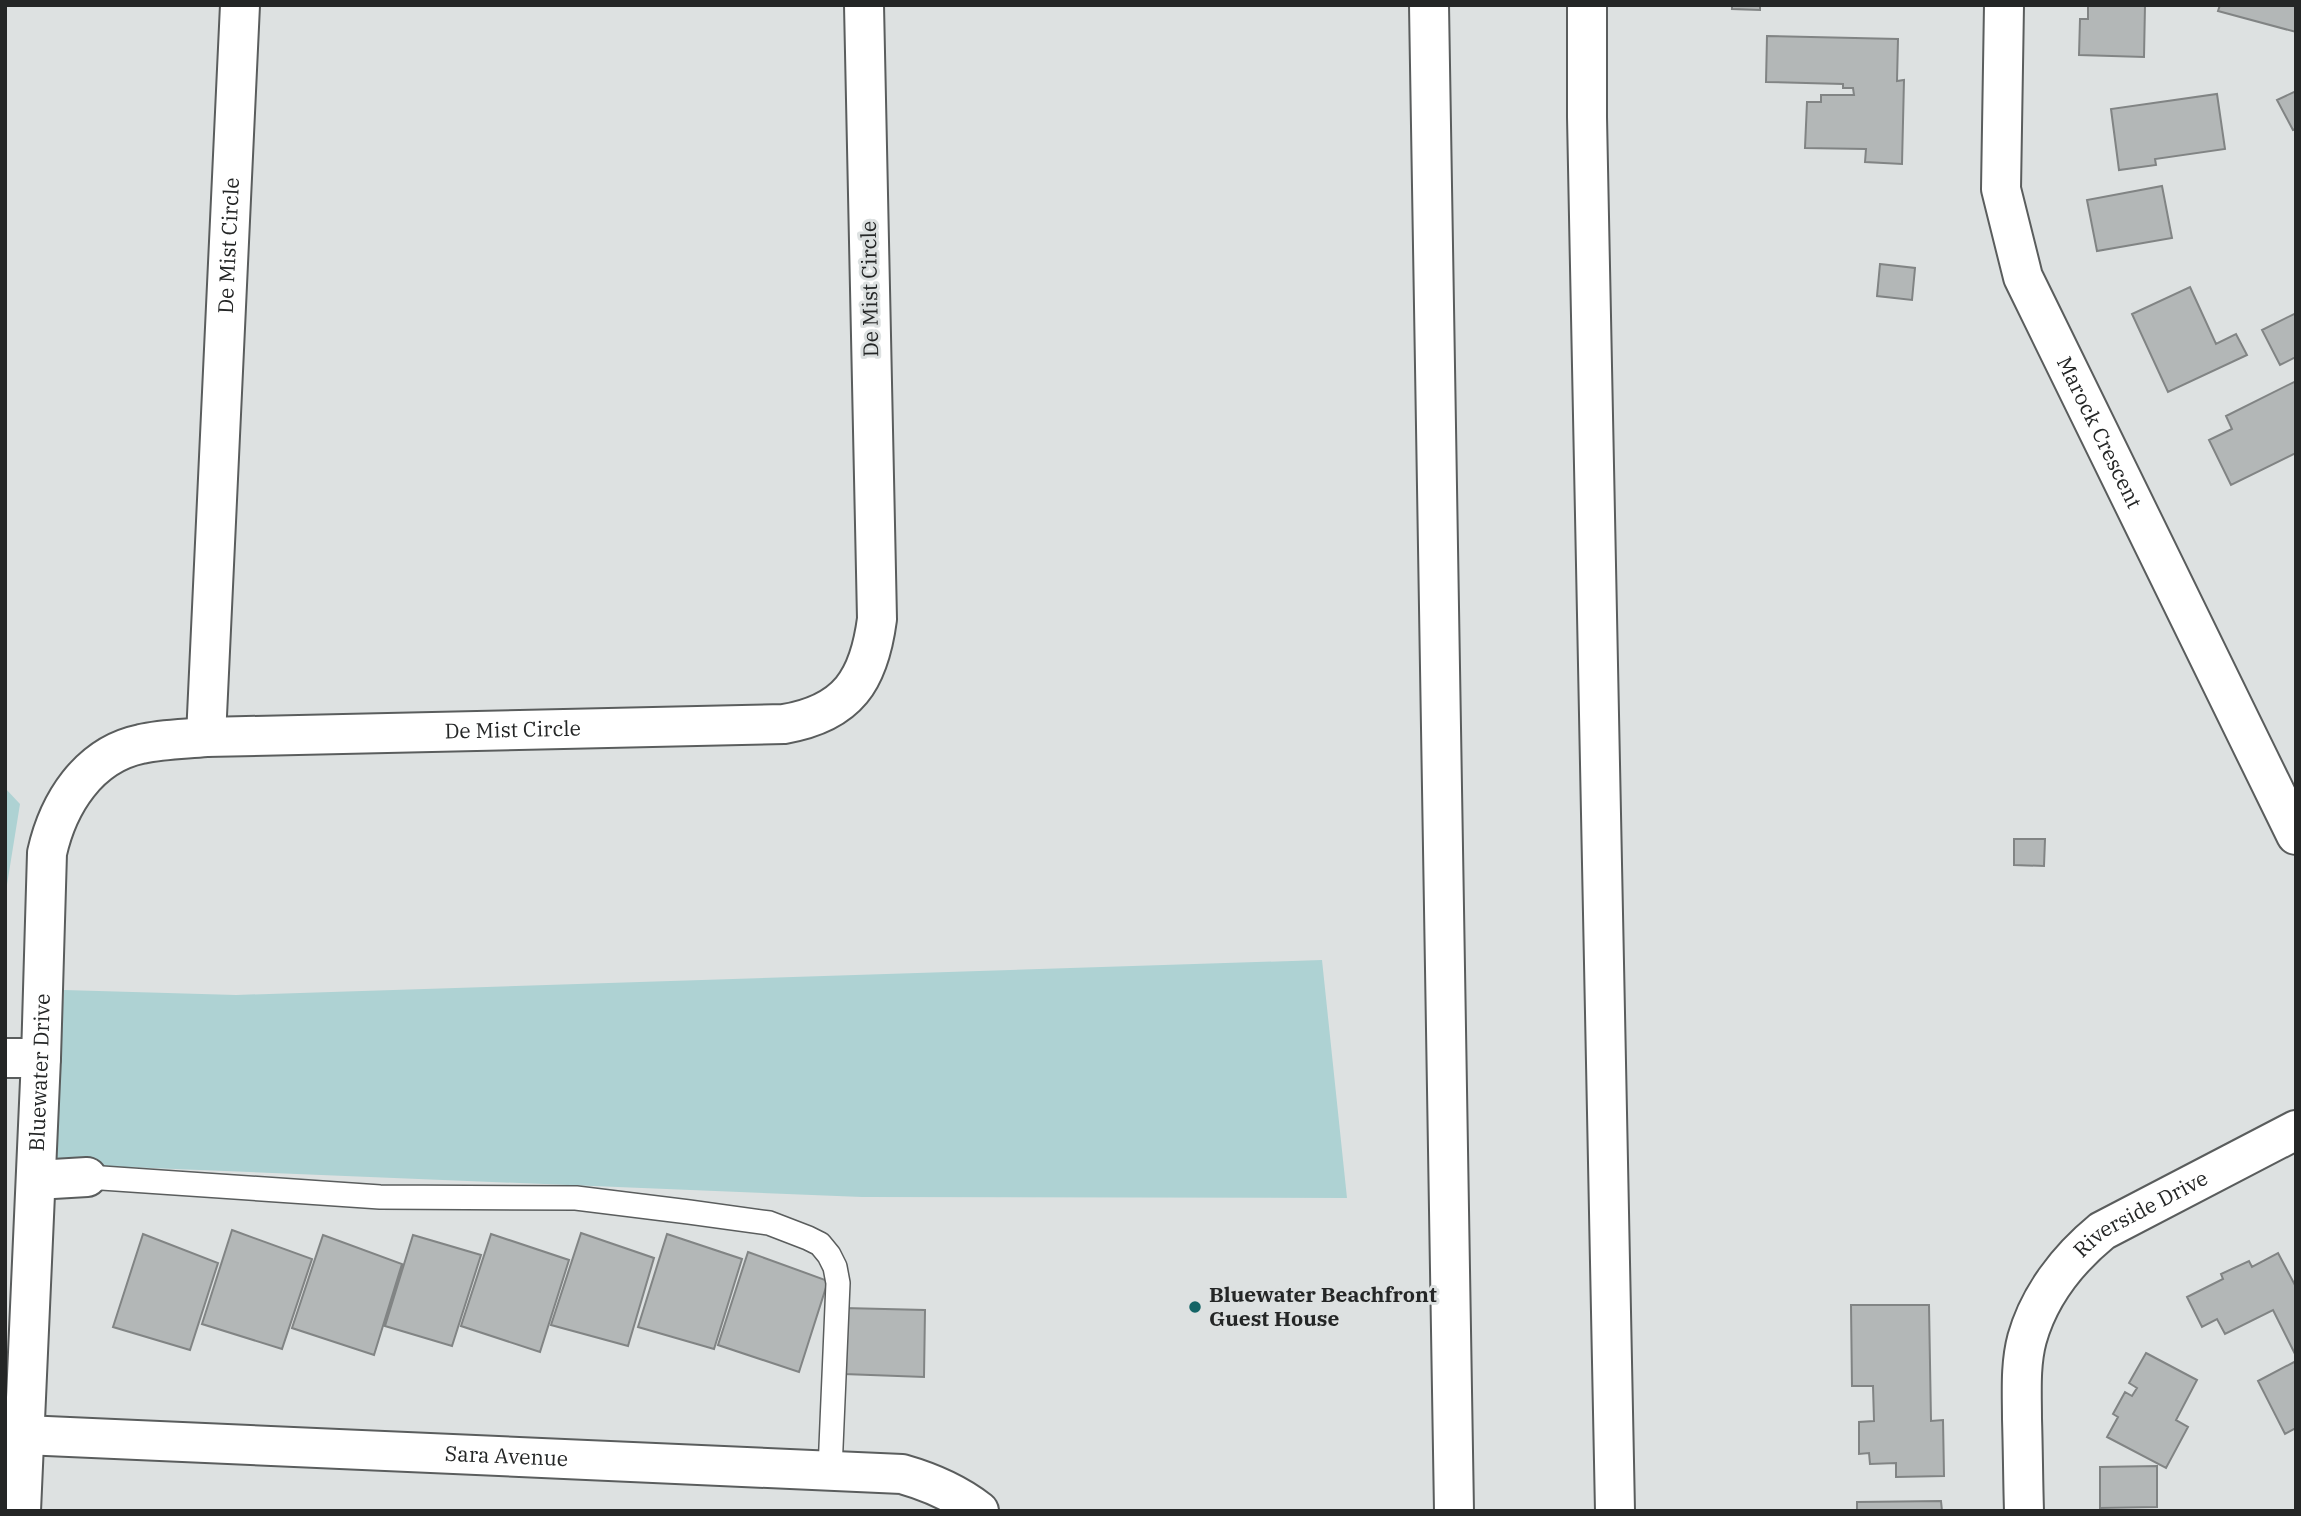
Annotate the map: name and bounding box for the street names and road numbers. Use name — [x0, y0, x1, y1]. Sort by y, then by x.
street label: De Mist Circle — [211, 177, 245, 314]
street label: De Mist Circle — [854, 221, 884, 357]
street label: Marock Crescent — [2051, 351, 2149, 513]
street label: De Mist Circle — [444, 714, 581, 745]
street label: Bluewater Drive — [22, 993, 56, 1152]
street label: Riverside Drive — [2067, 1163, 2212, 1263]
street label: Sara Avenue — [444, 1439, 569, 1472]

